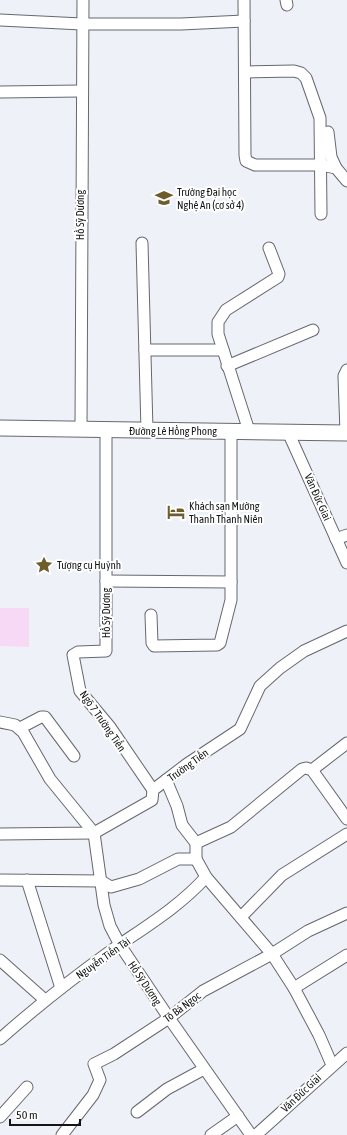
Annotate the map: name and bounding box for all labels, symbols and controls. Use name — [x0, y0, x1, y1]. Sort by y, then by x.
place label: Trường Đại học Nghệ An (cơ sở 4) — [177, 186, 244, 212]
school or university icon: Trường Đại học Nghệ An (cơ sở 4) — [154, 188, 174, 208]
street label: Hồ Sỹ Dương — [74, 190, 86, 240]
street label: Đường Lê Hồng Phong — [129, 425, 217, 437]
street label: Văn Đức Giai — [302, 472, 334, 522]
place label: Khách sạn Mường Thanh Thanh Niên — [189, 500, 263, 525]
hotel icon: Khách sạn Mường Thanh Thanh Niên — [166, 502, 186, 522]
place icon: Tượng cụ Huỳnh — [34, 555, 54, 575]
place label: Tượng cụ Huỳnh — [57, 559, 121, 572]
street label: Hồ Sỹ Dương — [100, 588, 112, 638]
street label: Ngõ 7 Trường Tiến — [78, 688, 128, 754]
street label: Trường Tiến — [165, 746, 211, 784]
street label: Nguyễn Tiến Tài — [74, 935, 132, 981]
street label: Hồ Sỹ Dương — [126, 959, 164, 1007]
street label: Tô Bá Ngọc — [161, 989, 204, 1026]
street label: Văn Đức Giai — [279, 1072, 323, 1114]
scale bar — [10, 1101, 80, 1127]
text: 50 m — [16, 1108, 38, 1122]

